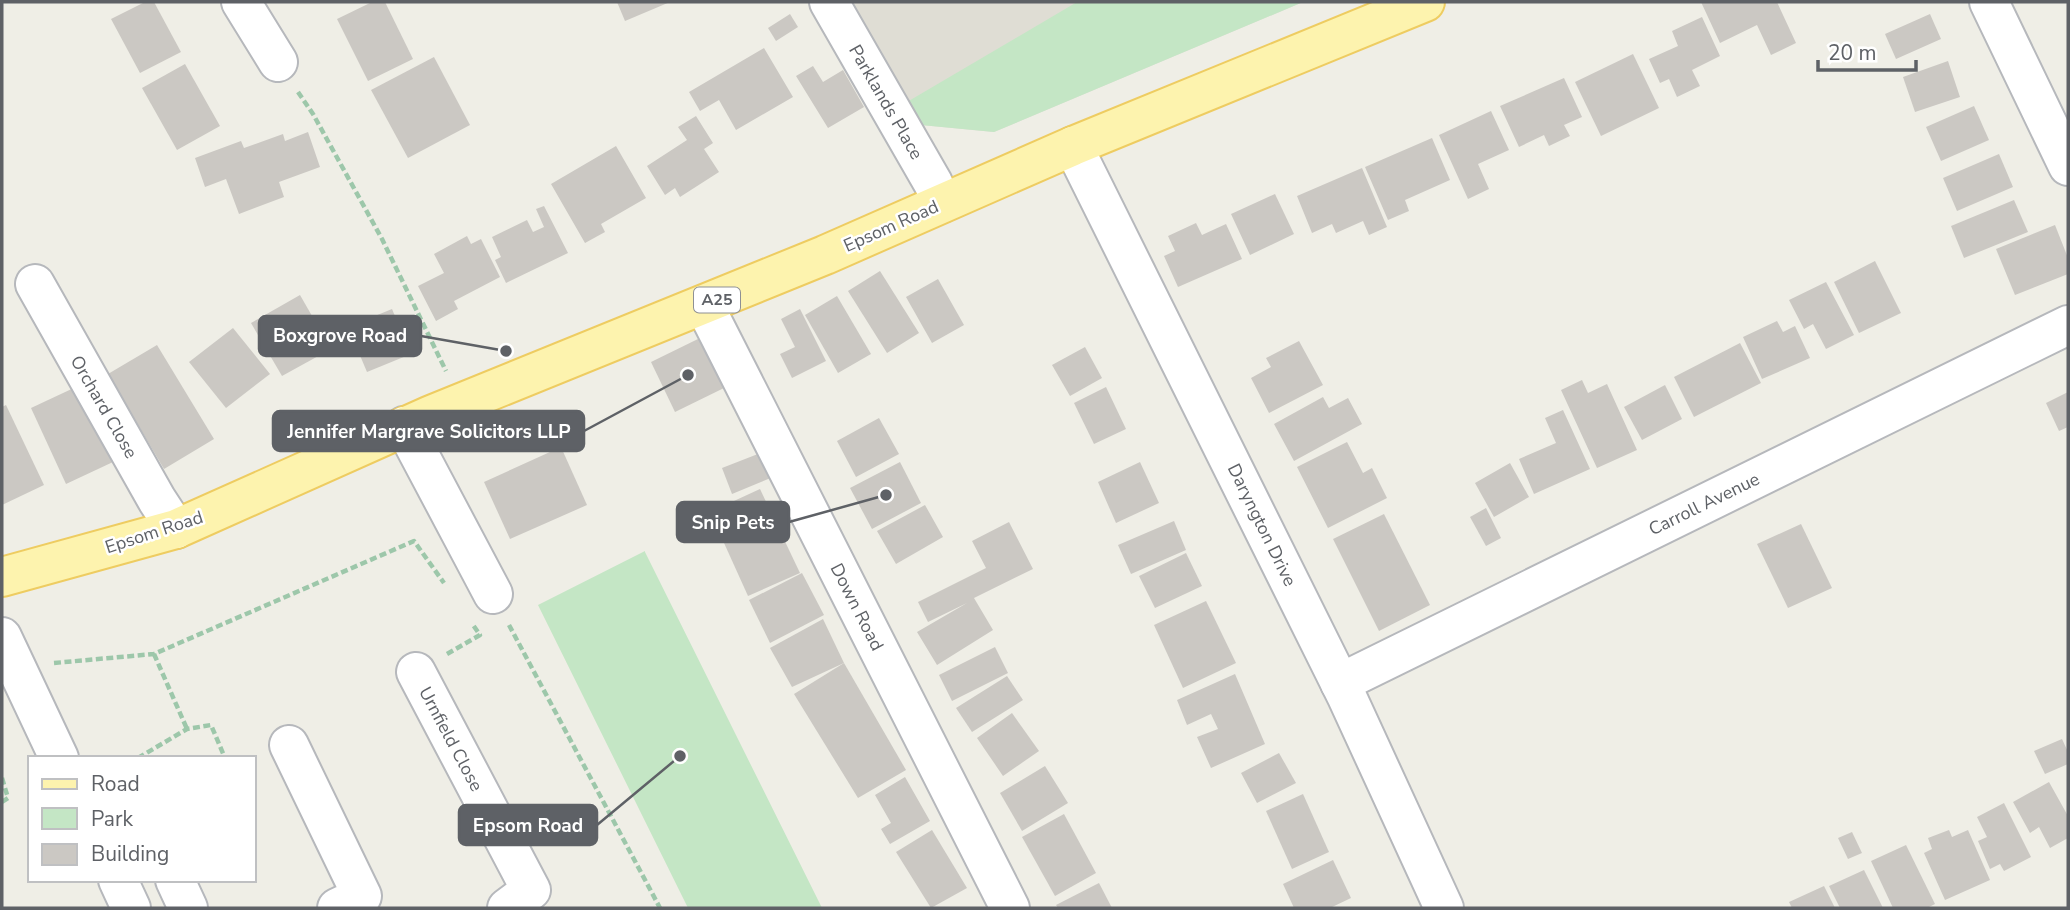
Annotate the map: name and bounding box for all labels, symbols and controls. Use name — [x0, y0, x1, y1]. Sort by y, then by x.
scale bar — [1818, 28, 1916, 72]
text: 20 m — [1828, 39, 1877, 67]
street label: Parklands Place — [843, 40, 929, 164]
street label: Epsom Road — [840, 194, 942, 258]
road number: A25 — [694, 288, 740, 312]
callout: Boxgrove Road — [259, 316, 421, 356]
text: Boxgrove Road — [273, 323, 407, 349]
street label: Orchard Close — [65, 351, 143, 463]
callout: Jennifer Margrave Solicitors LLP — [273, 411, 584, 451]
text: Jennifer Margrave Solicitors LLP — [286, 419, 571, 445]
street label: Daryngton Drive — [1222, 460, 1302, 590]
street label: Carroll Avenue — [1645, 467, 1763, 541]
callout: Snip Pets — [677, 502, 789, 542]
street label: Epsom Road — [102, 505, 206, 559]
text: Snip Pets — [691, 510, 775, 536]
street label: Down Road — [825, 559, 889, 655]
street label: Urnfield Close — [413, 682, 489, 796]
legend — [28, 756, 256, 882]
text: Road — [91, 770, 140, 798]
text: Park — [91, 805, 133, 833]
callout: Epsom Road — [459, 805, 597, 845]
text: Epsom Road — [473, 813, 583, 839]
text: Building — [91, 840, 169, 868]

